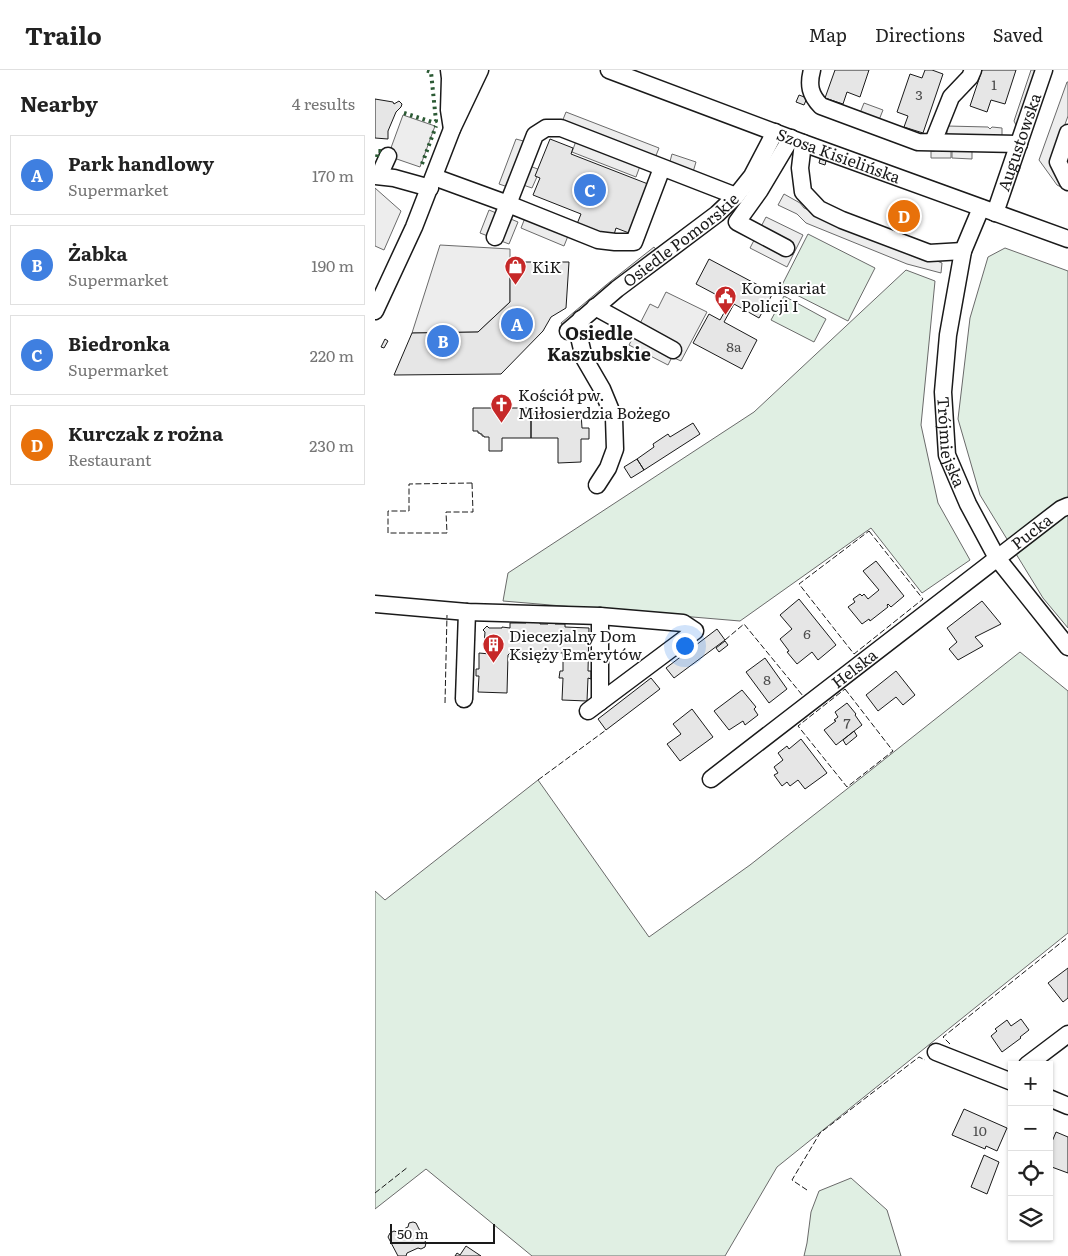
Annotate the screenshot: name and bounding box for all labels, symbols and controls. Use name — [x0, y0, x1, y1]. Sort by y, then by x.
text: Trailo — [25, 17, 102, 52]
text: Map — [809, 21, 847, 48]
text: Directions — [875, 21, 965, 48]
text: Saved — [993, 21, 1043, 48]
house number: 1 — [991, 74, 997, 94]
house number: 3 — [915, 84, 923, 104]
text: Nearby — [20, 87, 98, 118]
street label: Augustowska — [990, 89, 1046, 194]
text: 4 results — [292, 91, 355, 115]
street label: Szosa Kisielińska — [773, 121, 905, 189]
text: Park handlowy — [68, 149, 214, 177]
text: A — [31, 163, 43, 187]
text: 170 m — [312, 163, 354, 187]
pin: C — [574, 171, 606, 209]
text: Supermarket — [68, 177, 168, 201]
street label: Osiedle Pomorskie — [617, 187, 744, 292]
pin: D — [888, 197, 920, 235]
text: Żabka — [68, 239, 128, 267]
text: B — [31, 253, 43, 277]
text: 190 m — [311, 253, 354, 277]
place label: KiK — [532, 254, 561, 278]
shop icon: KiK — [504, 255, 528, 286]
text: Supermarket — [68, 267, 168, 291]
place label: Komisariat Policji I — [741, 275, 827, 317]
public building icon: Komisariat Policji I — [713, 285, 737, 316]
pin: A — [501, 305, 533, 343]
district label: Osiedle Kaszubskie — [547, 319, 651, 367]
pin: B — [427, 322, 459, 360]
text: Biedronka — [68, 329, 170, 357]
house number: 8a — [726, 336, 742, 356]
text: C — [31, 343, 43, 367]
text: 220 m — [310, 343, 354, 367]
text: Supermarket — [68, 357, 168, 381]
place label: Kościół pw. Miłosierdzia Bożego — [518, 382, 670, 424]
church icon: Kościół pw. Miłosierdzia Bożego — [490, 392, 514, 423]
street label: Trójmiejska — [932, 396, 973, 491]
text: Kurczak z rożna — [68, 419, 223, 447]
text: D — [31, 433, 43, 457]
text: 230 m — [309, 433, 354, 457]
text: Restaurant — [68, 447, 152, 471]
street label: Pucka — [1006, 507, 1057, 554]
place label: Diecezjalny Dom Księży Emerytów — [509, 623, 642, 665]
house number: 6 — [803, 623, 811, 643]
building icon: Diecezjalny Dom Księży Emerytów — [481, 633, 505, 664]
your location — [672, 633, 698, 659]
street label: Helska — [826, 642, 882, 693]
house number: 8 — [763, 669, 771, 689]
house number: 7 — [843, 712, 851, 732]
map controls — [1008, 1061, 1053, 1241]
button: + — [1008, 1061, 1053, 1106]
button: − — [1008, 1106, 1053, 1151]
house number: 10 — [973, 1120, 987, 1140]
button: locate — [1008, 1151, 1053, 1196]
button: layers — [1008, 1196, 1053, 1241]
scale bar — [390, 1221, 495, 1244]
text: 50 m — [397, 1223, 429, 1243]

